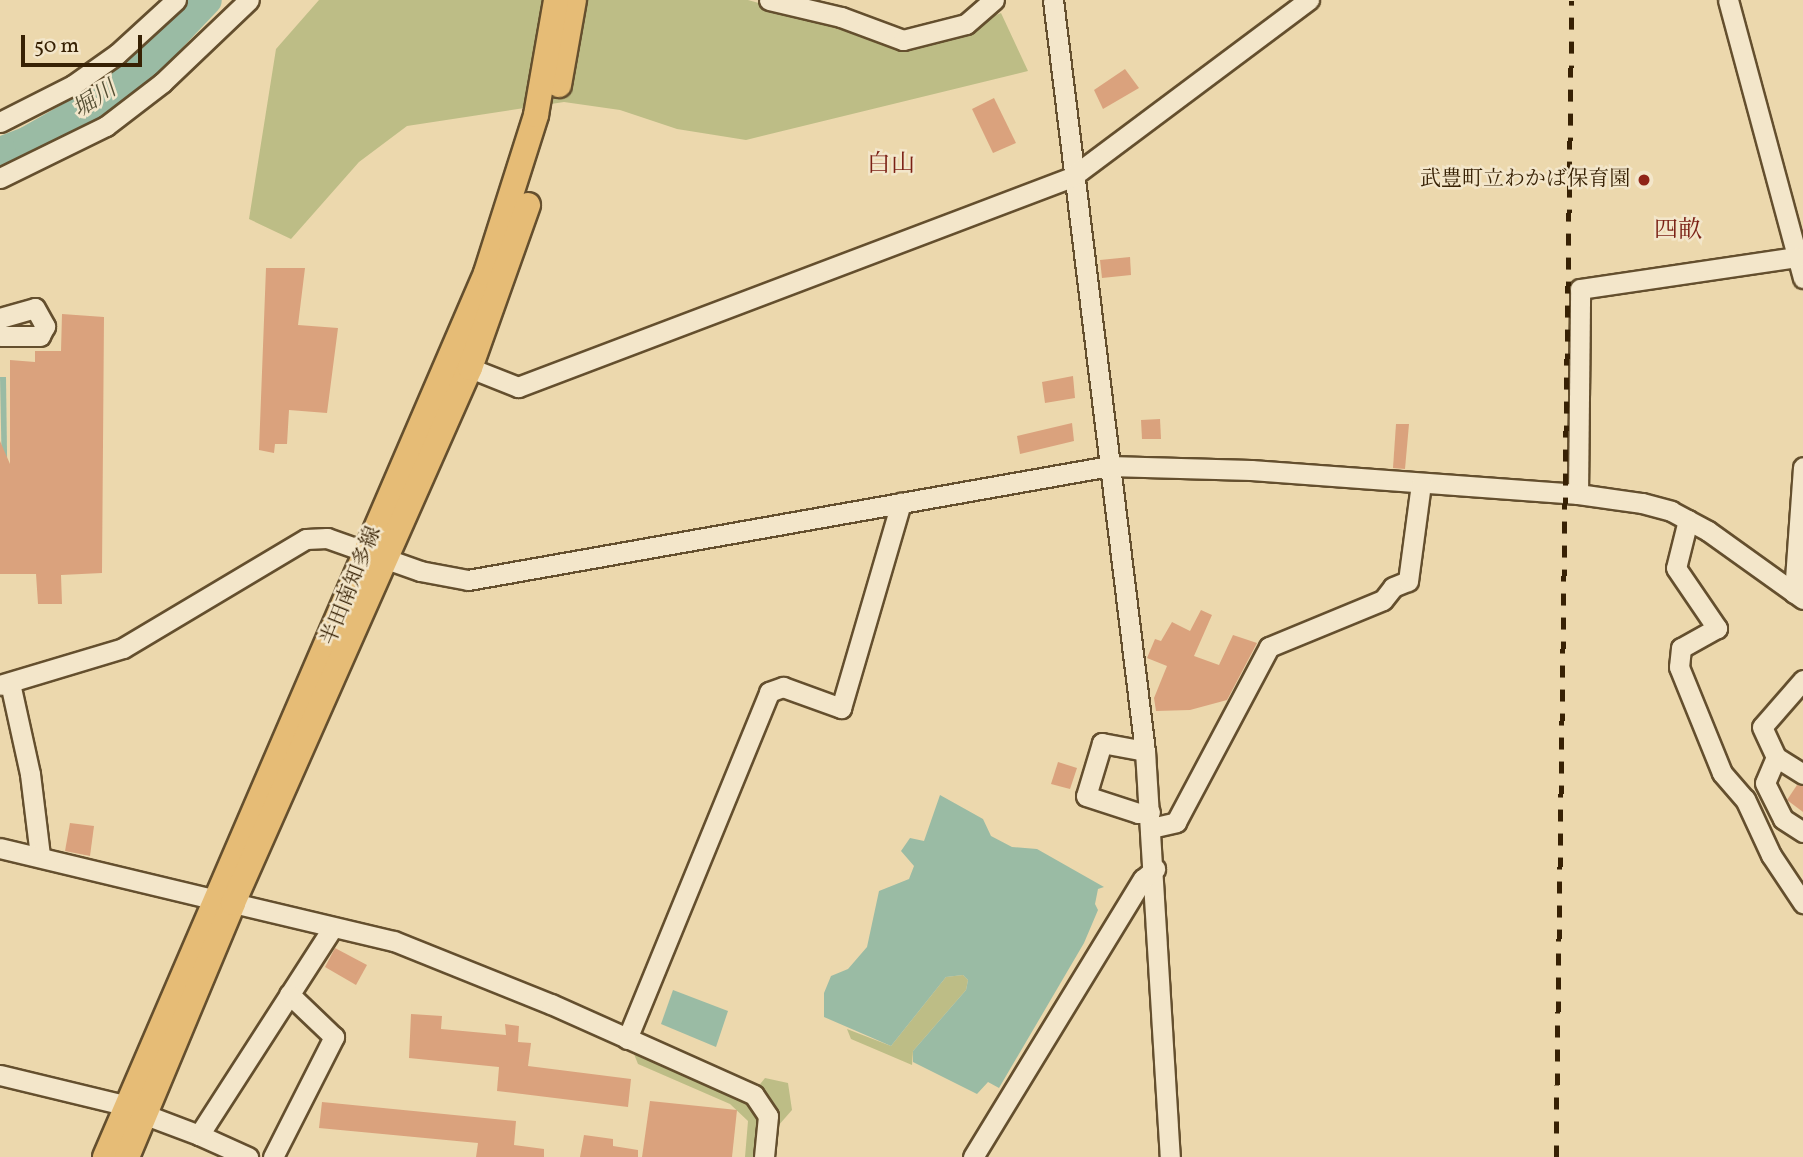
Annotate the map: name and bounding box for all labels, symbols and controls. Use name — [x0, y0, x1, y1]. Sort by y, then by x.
scale bar — [24, 21, 145, 65]
text: 50 m — [34, 32, 79, 61]
water label: 堀川 — [68, 76, 122, 124]
district label: 白山 — [867, 152, 915, 180]
place label: 武豊町立わかば保育園 — [1420, 167, 1630, 193]
marker: 武豊町立わかば保育園 — [1636, 172, 1652, 188]
district label: 四畝 — [1654, 218, 1702, 246]
street label: 半田南知多線 — [317, 523, 387, 649]

